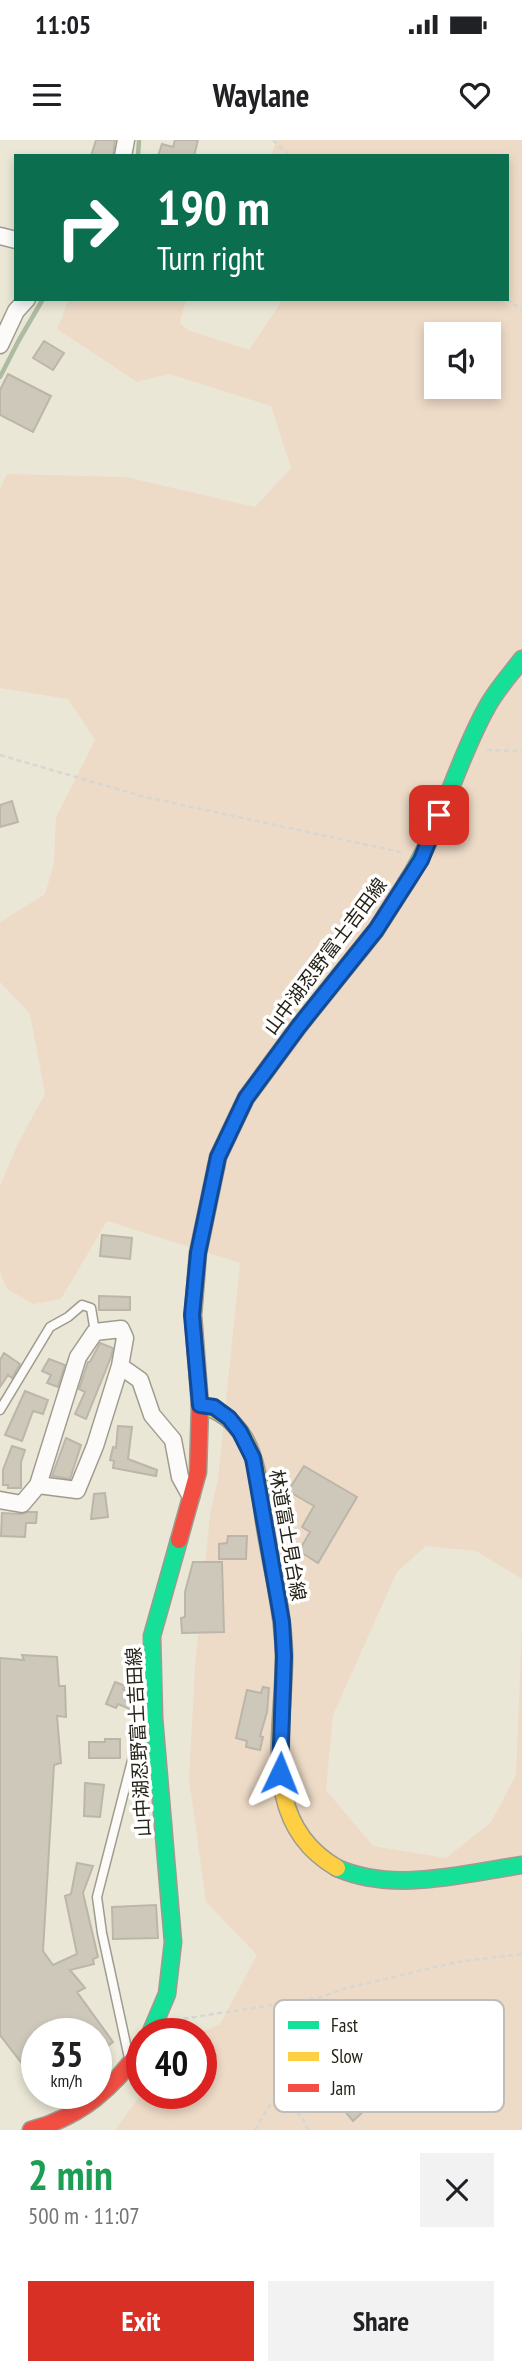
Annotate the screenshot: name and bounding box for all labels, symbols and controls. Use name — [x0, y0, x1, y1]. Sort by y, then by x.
text: 11:05 — [35, 8, 91, 41]
text: Waylane — [213, 74, 309, 116]
icon: menu — [28, 76, 66, 114]
icon: heart — [456, 76, 494, 114]
text: 190 m — [157, 175, 270, 239]
icon: right — [42, 182, 133, 273]
text: Turn right — [157, 237, 265, 279]
map controls — [424, 322, 501, 399]
button: sound — [424, 322, 501, 399]
pin — [409, 785, 469, 845]
icon: arrive — [420, 796, 458, 834]
street label: 山中湖忍野富士吉田線 — [258, 873, 392, 1039]
street label: 林道富士見台線 — [265, 1467, 311, 1603]
street label: 山中湖忍野富士吉田線 — [121, 1646, 155, 1838]
position arrow — [243, 1736, 317, 1810]
legend — [274, 2000, 504, 2112]
text: Fast — [331, 2013, 359, 2037]
speed limit sign: 40 — [126, 2018, 217, 2109]
text: 35 — [50, 2031, 83, 2077]
text: Slow — [331, 2044, 364, 2068]
text: km/h — [51, 2069, 82, 2092]
text: Jam — [330, 2076, 356, 2100]
text: 2 min — [28, 2147, 113, 2202]
button: close — [420, 2153, 494, 2227]
text: 500 m · 11:07 — [28, 2201, 140, 2230]
button: Exit — [28, 2281, 254, 2361]
button: Share — [268, 2281, 494, 2361]

